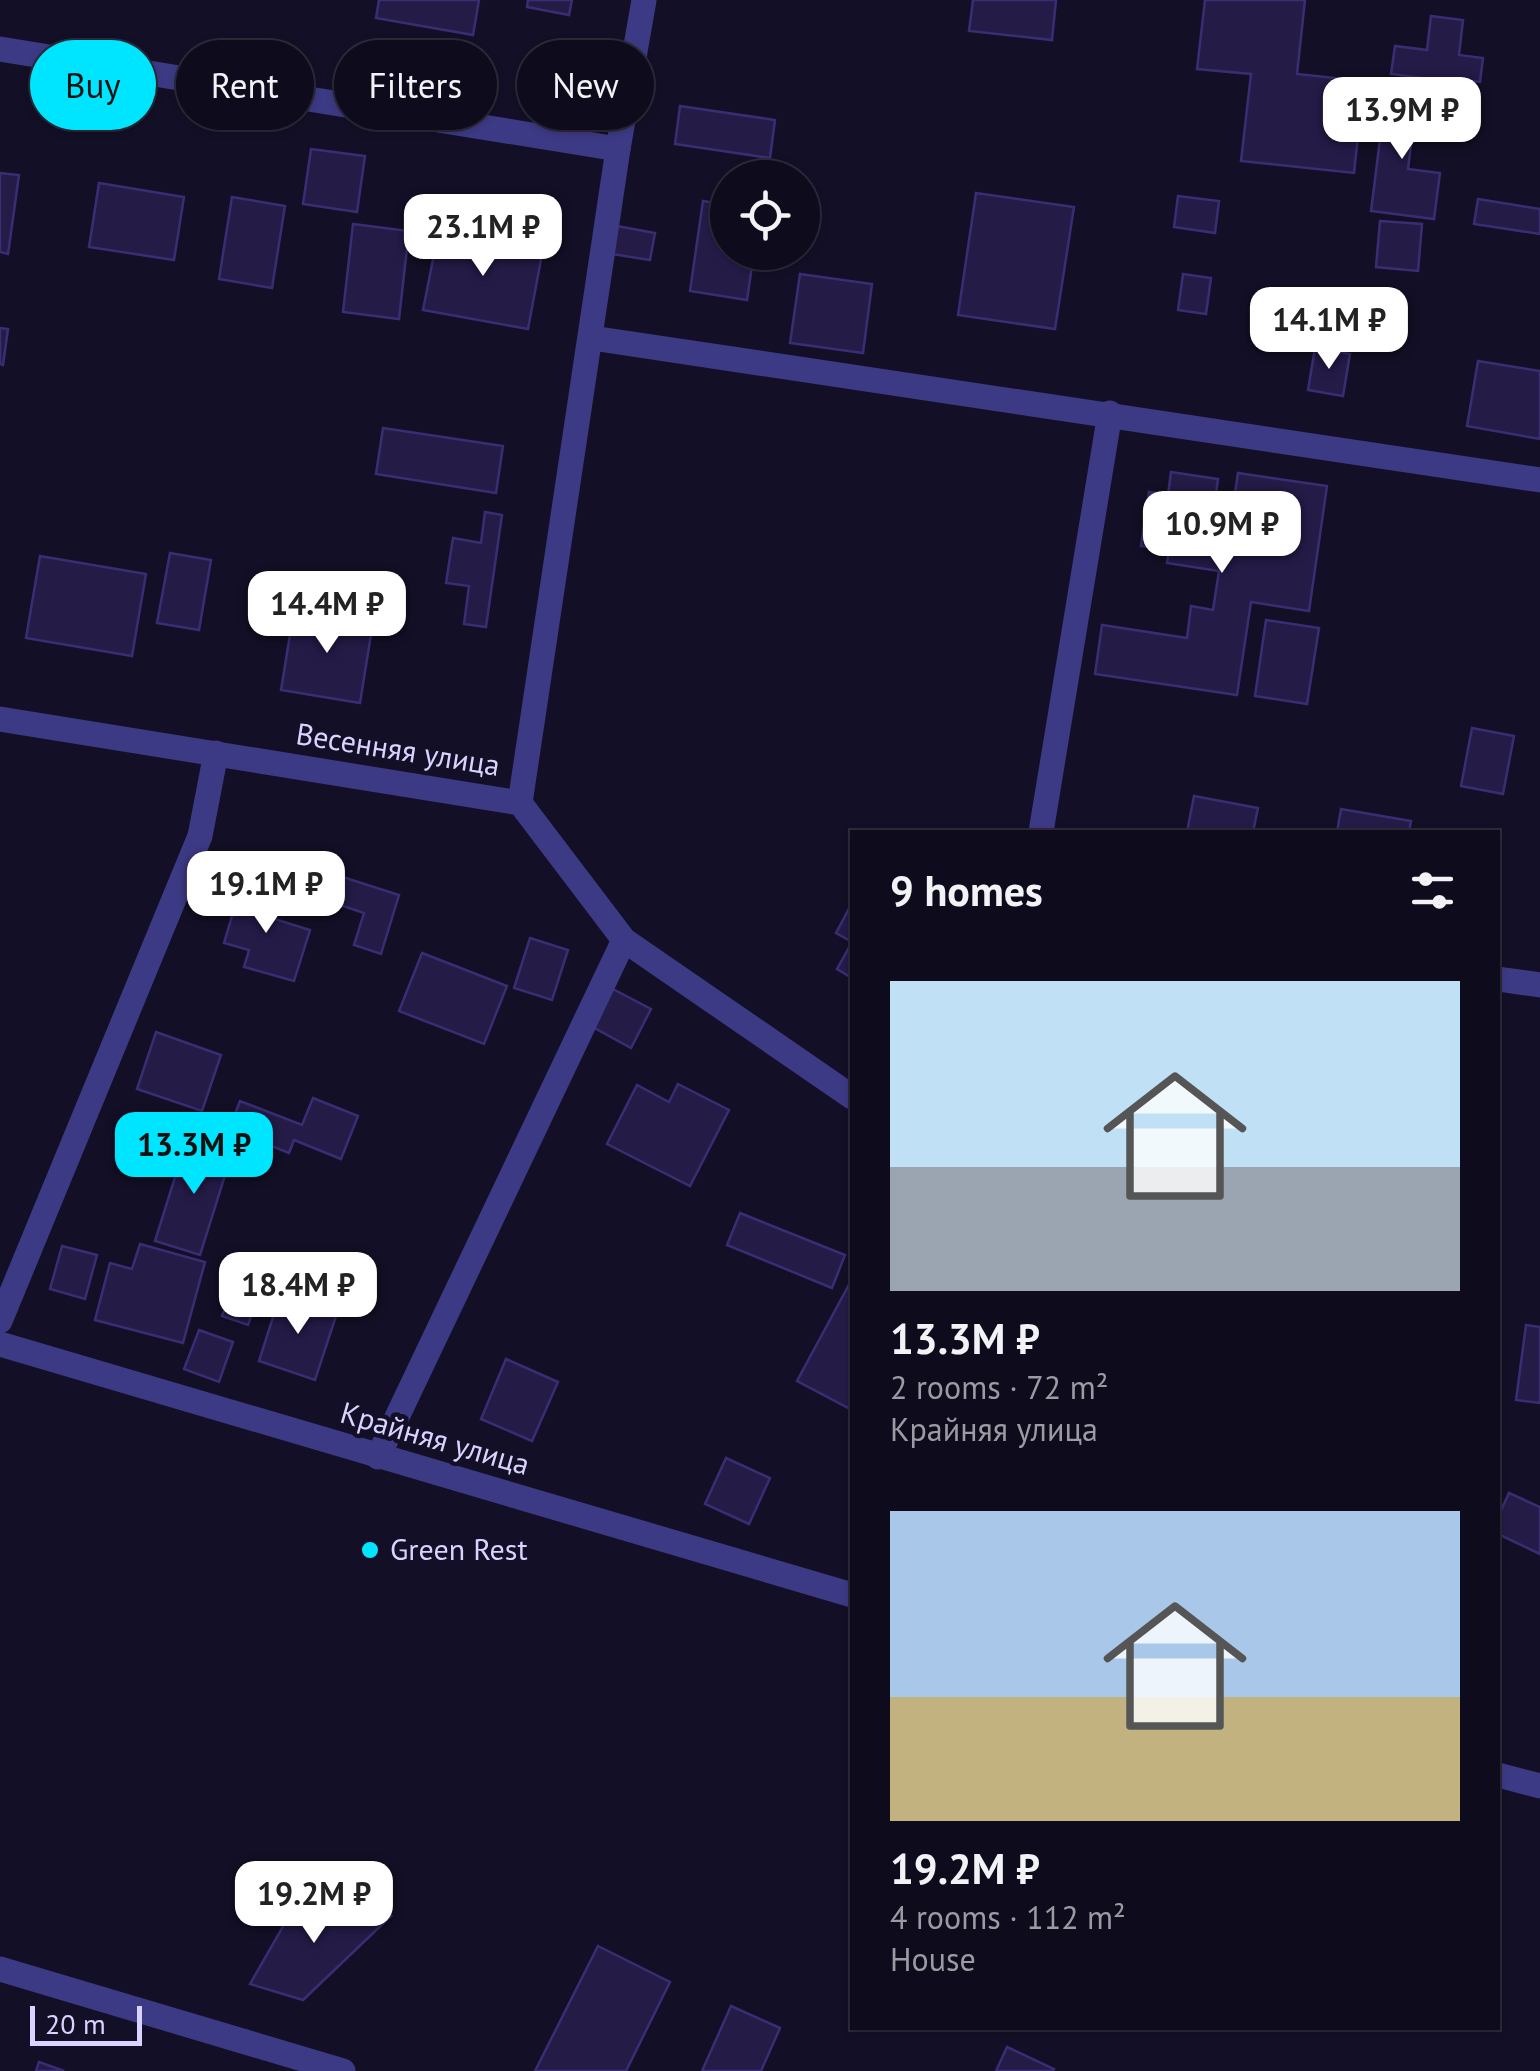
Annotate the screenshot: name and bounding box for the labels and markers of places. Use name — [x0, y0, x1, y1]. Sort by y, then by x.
pin: 13.9M ₽ — [1310, 77, 1494, 162]
pin: 23.1M ₽ — [391, 194, 575, 279]
pin: 14.1M ₽ — [1237, 287, 1421, 372]
pin: 10.9M ₽ — [1130, 491, 1314, 576]
pin: 14.4M ₽ — [235, 571, 419, 656]
pin: 19.1M ₽ — [174, 851, 358, 936]
pin: 13.3M ₽ — [102, 1112, 286, 1197]
pin: 18.4M ₽ — [206, 1252, 390, 1337]
place label: Green Rest — [390, 1529, 528, 1568]
marker: Green Rest — [359, 1539, 381, 1561]
pin: 19.2M ₽ — [222, 1861, 406, 1946]

